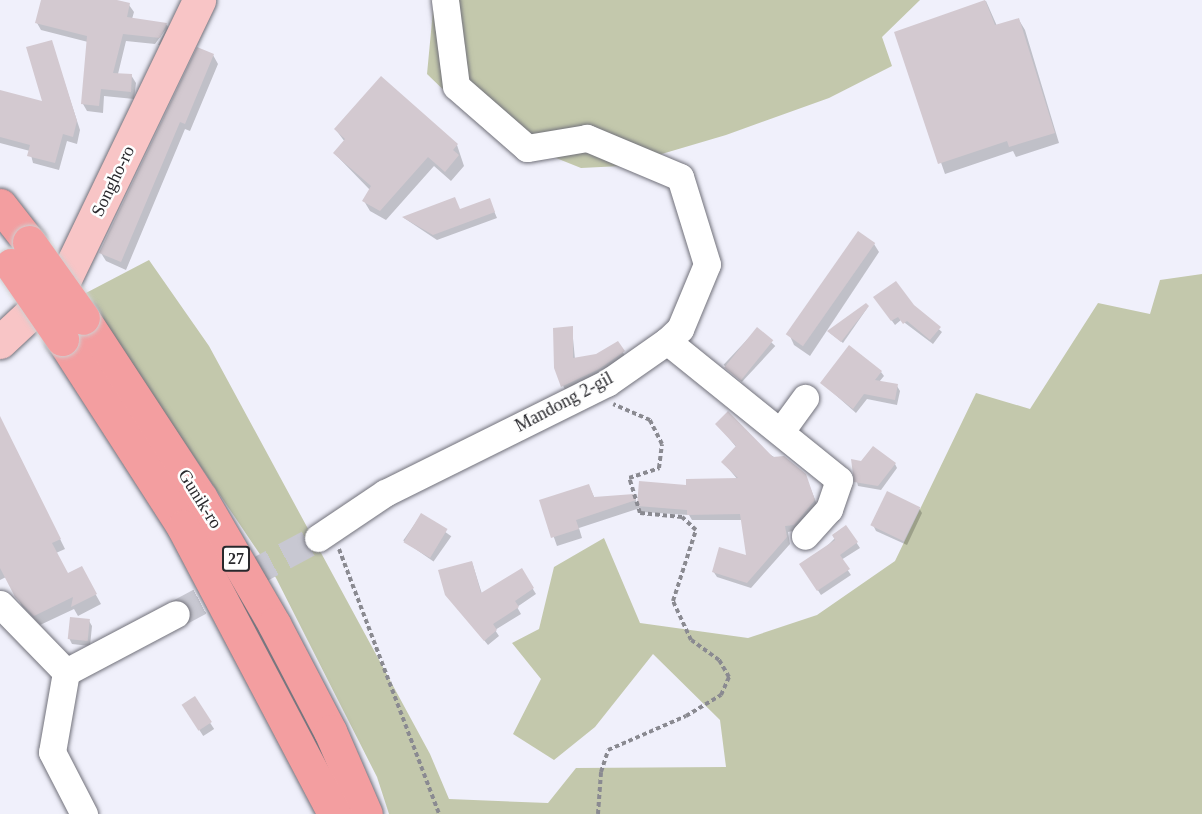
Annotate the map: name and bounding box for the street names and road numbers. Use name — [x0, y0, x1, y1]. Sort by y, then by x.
street label: Songho-ro — [87, 142, 139, 220]
street label: Mandong 2-gil — [511, 367, 617, 437]
street label: Gunik-ro — [173, 465, 227, 533]
road number: 27 — [221, 546, 251, 572]

